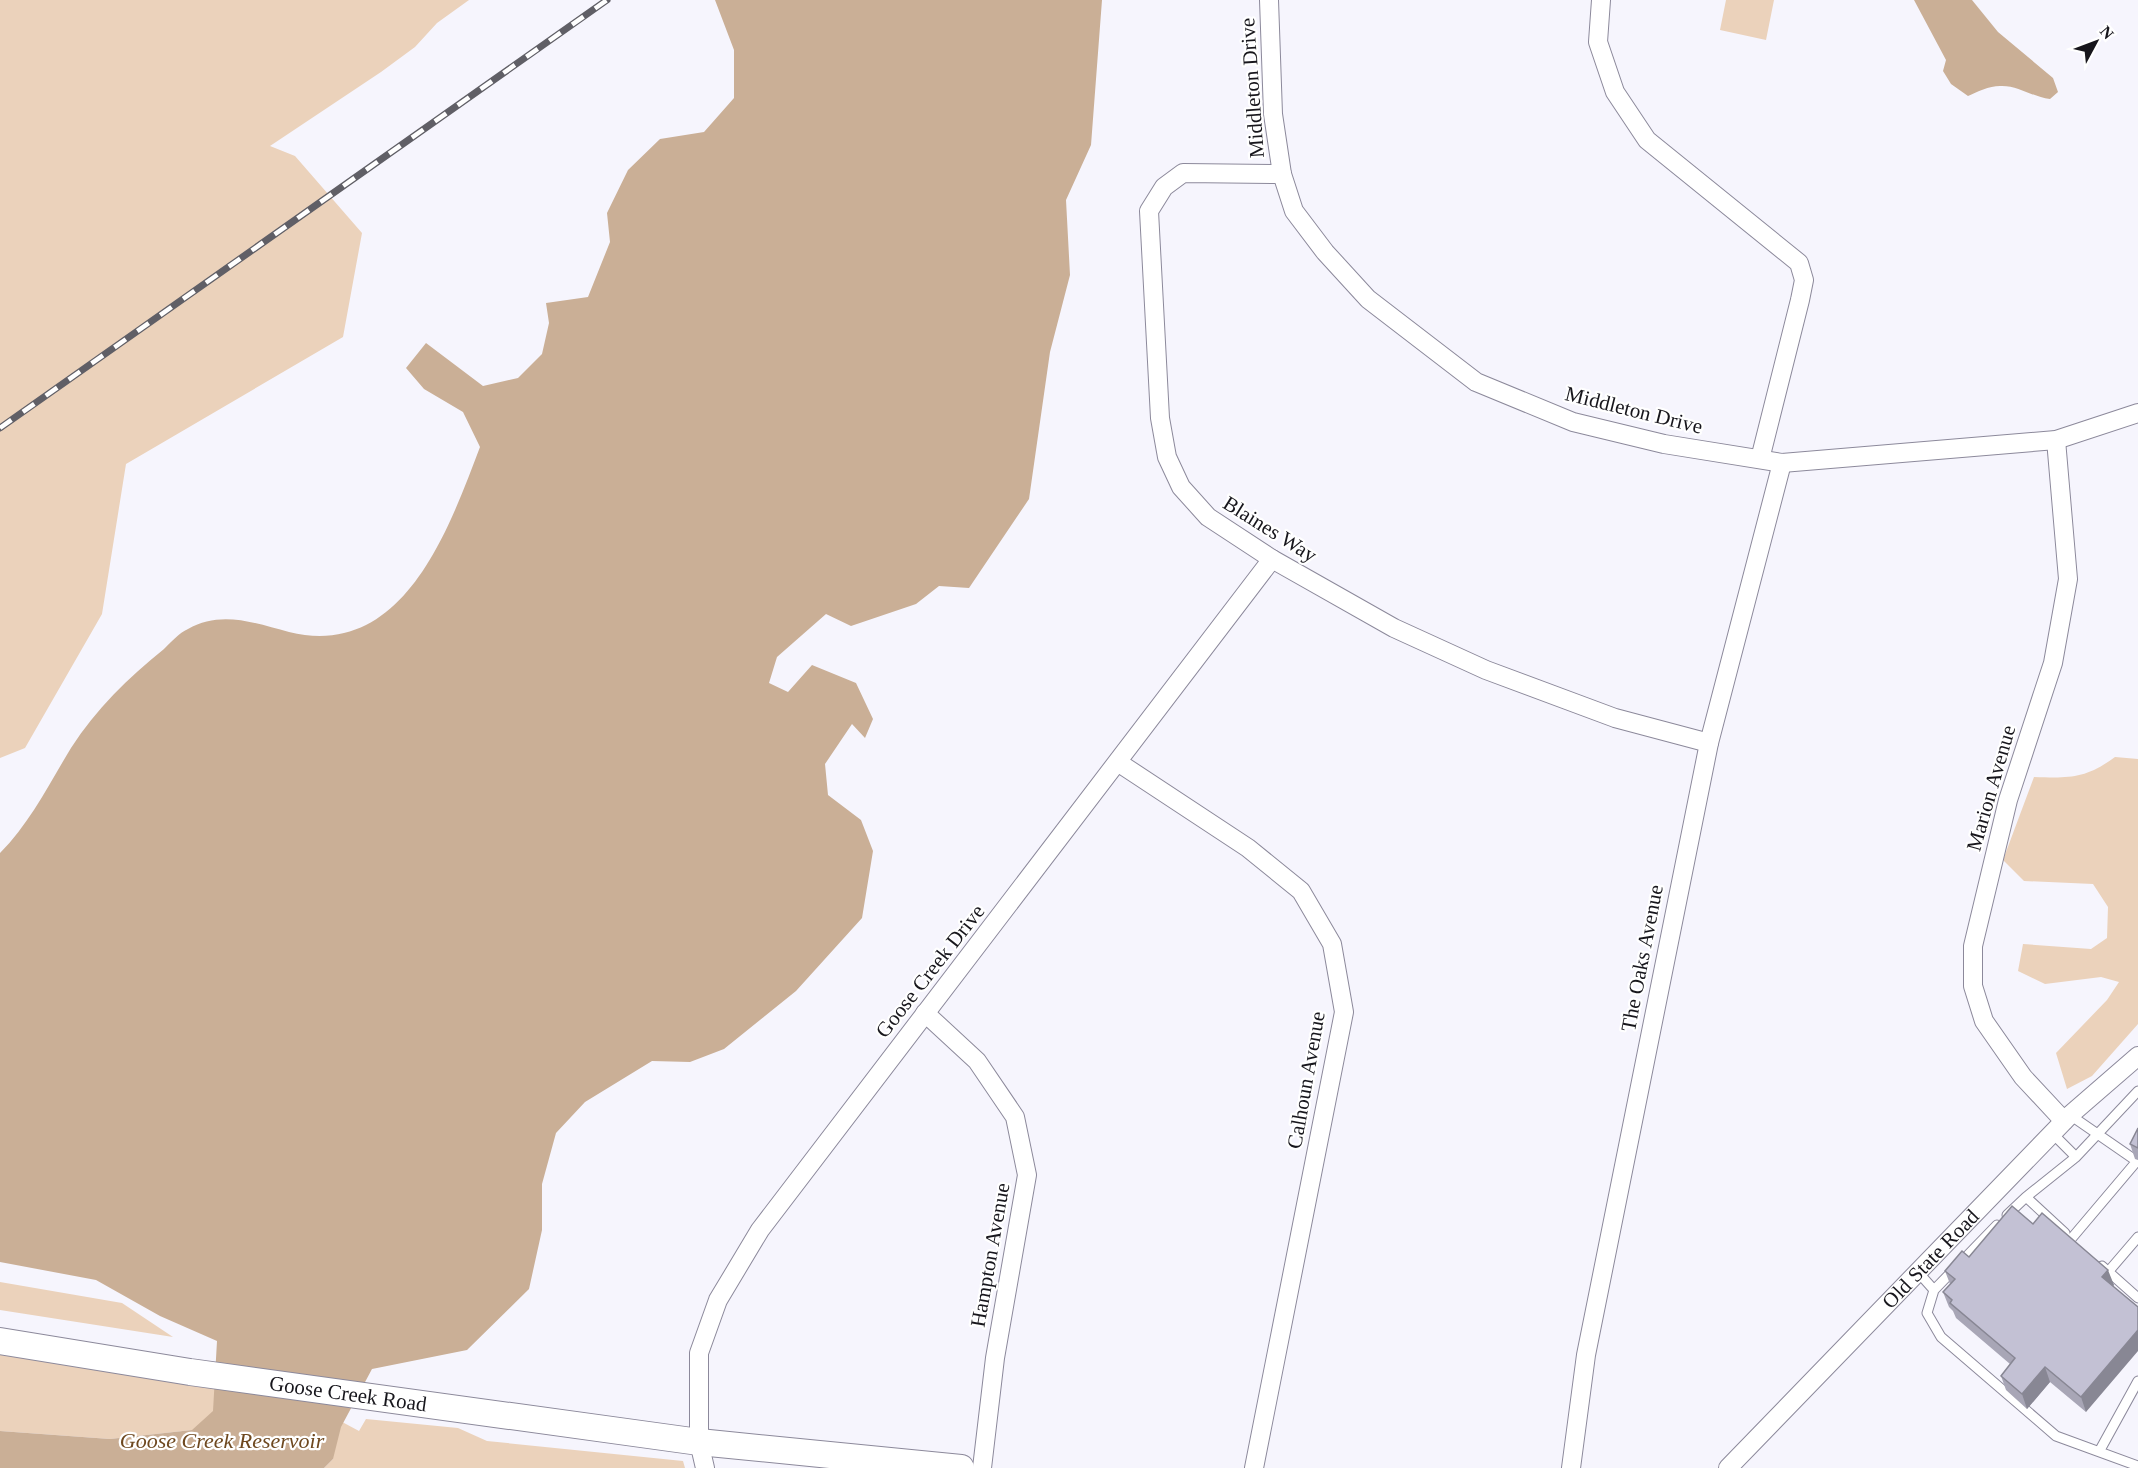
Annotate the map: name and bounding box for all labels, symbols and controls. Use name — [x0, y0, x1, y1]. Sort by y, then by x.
north arrow — [2066, 12, 2126, 72]
street label: Middleton Drive — [1235, 17, 1269, 159]
text: N — [2097, 23, 2117, 43]
street label: Middleton Drive — [1563, 381, 1705, 439]
street label: Blaines Way — [1219, 491, 1322, 567]
street label: Marion Avenue — [1962, 722, 2020, 854]
street label: The Oaks Avenue — [1616, 883, 1668, 1033]
street label: Goose Creek Drive — [871, 900, 989, 1042]
street label: Calhoun Avenue — [1282, 1009, 1330, 1151]
street label: Hampton Avenue — [966, 1181, 1014, 1329]
street label: Old State Road — [1877, 1204, 1984, 1313]
street label: Goose Creek Road — [268, 1371, 429, 1416]
water label: Goose Creek Reservoir — [120, 1428, 325, 1453]

